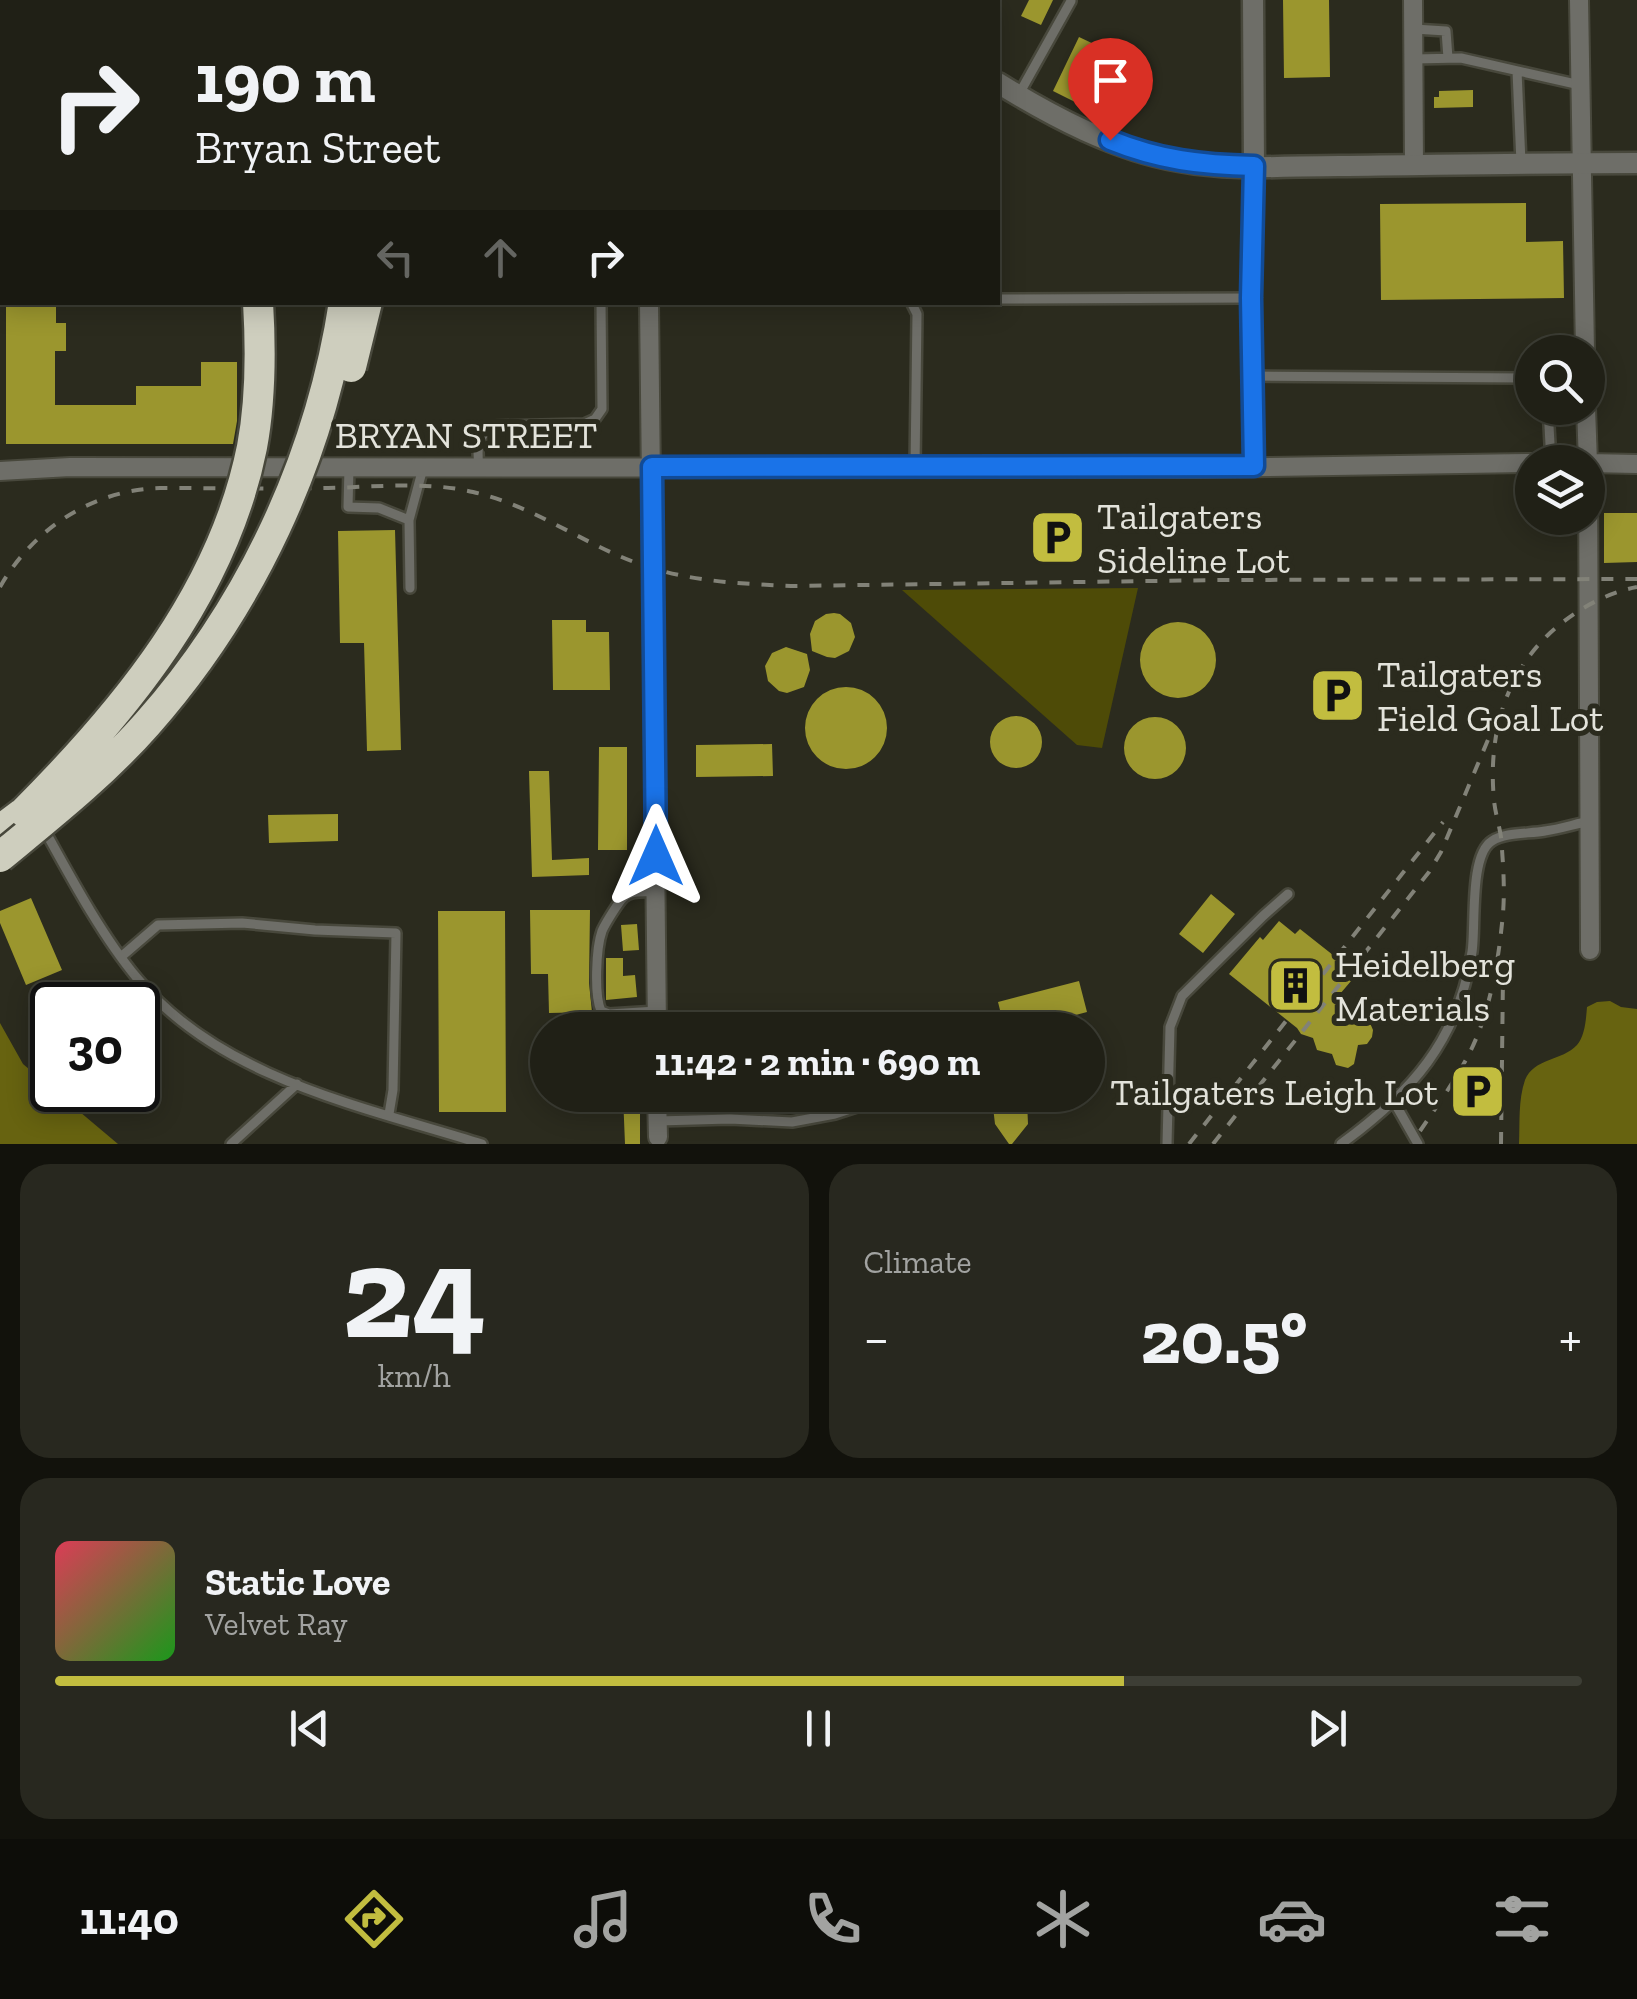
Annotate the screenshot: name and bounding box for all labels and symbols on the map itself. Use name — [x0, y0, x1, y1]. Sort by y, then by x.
pin — [1068, 38, 1153, 141]
street label: BRYAN STREET — [335, 412, 597, 458]
place label: Tailgaters Sideline Lot — [1097, 493, 1290, 583]
parking icon: Tailgaters Sideline Lot — [1028, 508, 1088, 568]
place label: Tailgaters Field Goal Lot — [1377, 651, 1603, 741]
parking icon: Tailgaters Field Goal Lot — [1308, 666, 1368, 726]
position arrow — [604, 804, 708, 908]
place label: Heidelberg Materials — [1335, 941, 1515, 1031]
building icon: Heidelberg Materials — [1266, 956, 1326, 1016]
speed limit sign: 30 — [30, 982, 160, 1112]
parking icon: Tailgaters Leigh Lot — [1447, 1062, 1507, 1122]
place label: Tailgaters Leigh Lot — [1110, 1069, 1438, 1115]

